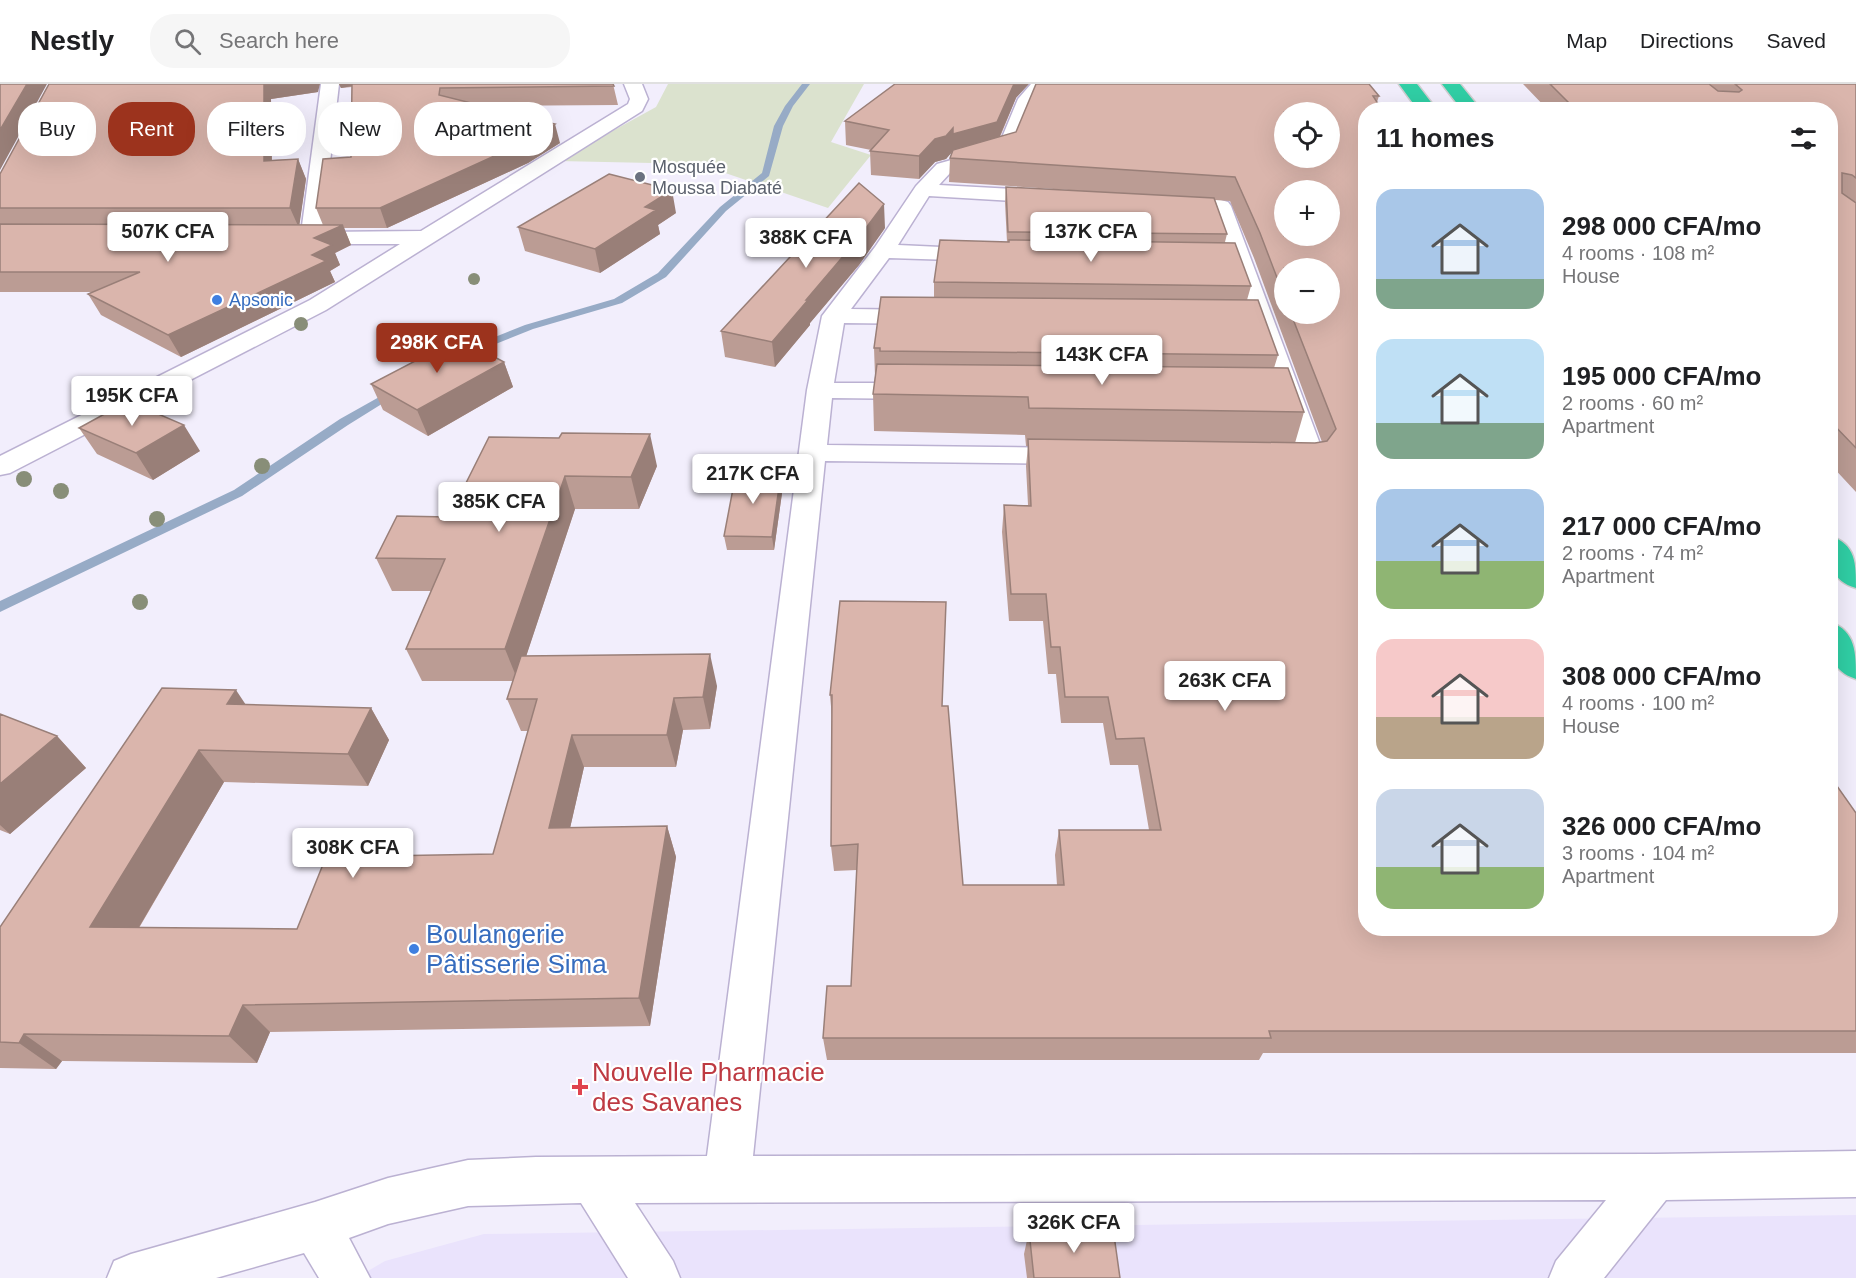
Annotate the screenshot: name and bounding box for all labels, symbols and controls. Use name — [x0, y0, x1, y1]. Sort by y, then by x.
search box — [150, 14, 570, 68]
text: Nestly — [30, 25, 114, 56]
icon: search — [171, 25, 204, 58]
text: Search here — [219, 28, 339, 53]
text: Map — [1566, 29, 1607, 52]
text: Directions — [1640, 29, 1733, 52]
text: Saved — [1766, 29, 1826, 52]
chip: Buy — [18, 102, 96, 156]
chip: Rent — [108, 102, 195, 156]
chip: Filters — [207, 102, 306, 156]
chip: New — [318, 102, 402, 156]
chip: Apartment — [414, 102, 553, 156]
map controls — [1274, 102, 1340, 324]
button: locate — [1274, 102, 1340, 168]
icon: filters — [1787, 122, 1820, 155]
text: 11 homes — [1376, 123, 1495, 153]
place label: Mosquée Moussa Diabaté — [652, 157, 782, 198]
marker: Mosquée Moussa Diabaté — [633, 170, 647, 184]
button: + — [1274, 180, 1340, 246]
text: 298 000 CFA/mo — [1562, 211, 1761, 241]
pin: 507K CFA — [106, 212, 230, 263]
pin: 137K CFA — [1029, 212, 1153, 263]
icon: home — [1424, 213, 1496, 285]
pin: 388K CFA — [744, 218, 868, 269]
text: 507K CFA — [121, 220, 215, 242]
text: 137K CFA — [1044, 220, 1138, 242]
text: 388K CFA — [759, 226, 853, 248]
text: 4 rooms · 108 m² — [1562, 242, 1714, 264]
button: − — [1274, 258, 1340, 324]
text: House — [1562, 265, 1620, 287]
place label: Apsonic — [229, 290, 293, 310]
marker: Apsonic — [210, 293, 224, 307]
pin: 298K CFA — [375, 323, 499, 374]
text: 298K CFA — [390, 331, 484, 353]
pin: 143K CFA — [1040, 335, 1164, 386]
text: 143K CFA — [1055, 343, 1149, 365]
text: 195 000 CFA/mo — [1562, 361, 1761, 391]
icon: home — [1424, 363, 1496, 435]
pin: 195K CFA — [70, 376, 194, 427]
text: 195K CFA — [85, 384, 179, 406]
text: 2 rooms · 60 m² — [1562, 392, 1703, 414]
text: Apartment — [1562, 415, 1654, 437]
pin: 217K CFA — [691, 454, 815, 505]
text: 217K CFA — [706, 462, 800, 484]
pin: 385K CFA — [437, 482, 561, 533]
text: 385K CFA — [452, 490, 546, 512]
text: 217 000 CFA/mo — [1562, 511, 1761, 541]
icon: home — [1424, 513, 1496, 585]
text: 2 rooms · 74 m² — [1562, 542, 1703, 564]
text: Apartment — [1562, 565, 1654, 587]
pin: 263K CFA — [1163, 661, 1287, 712]
text: 308 000 CFA/mo — [1562, 661, 1761, 691]
icon: home — [1424, 663, 1496, 735]
text: 263K CFA — [1178, 669, 1272, 691]
text: 4 rooms · 100 m² — [1562, 692, 1714, 714]
text: House — [1562, 715, 1620, 737]
text: 326 000 CFA/mo — [1562, 811, 1761, 841]
icon: home — [1424, 813, 1496, 885]
pin: 308K CFA — [291, 828, 415, 879]
text: 308K CFA — [306, 836, 400, 858]
text: 3 rooms · 104 m² — [1562, 842, 1714, 864]
text: Apartment — [1562, 865, 1654, 887]
place label: Boulangerie Pâtisserie Sima — [426, 919, 607, 979]
marker: Boulangerie Pâtisserie Sima — [407, 942, 421, 956]
place label: Nouvelle Pharmacie des Savanes — [592, 1057, 825, 1117]
marker: Nouvelle Pharmacie des Savanes — [573, 1080, 587, 1094]
pin: 326K CFA — [1012, 1203, 1136, 1254]
text: 326K CFA — [1027, 1211, 1121, 1233]

